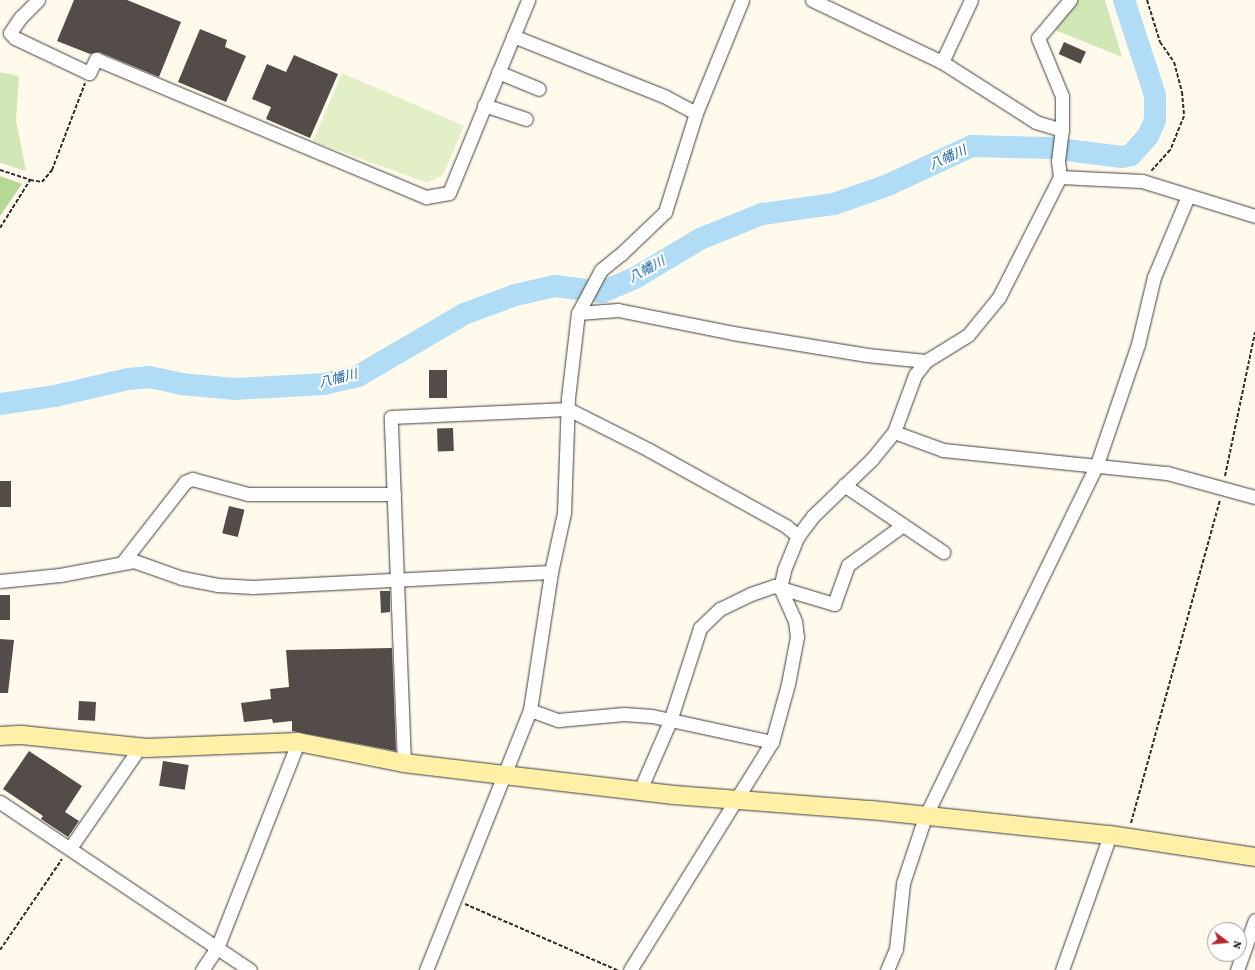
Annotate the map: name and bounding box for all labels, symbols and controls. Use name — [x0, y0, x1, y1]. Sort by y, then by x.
water label: 八幡川 — [927, 143, 969, 173]
water label: 八幡川 — [626, 254, 668, 286]
water label: 八幡川 — [317, 367, 359, 391]
north arrow — [1207, 922, 1247, 962]
text: N — [1231, 940, 1244, 950]

